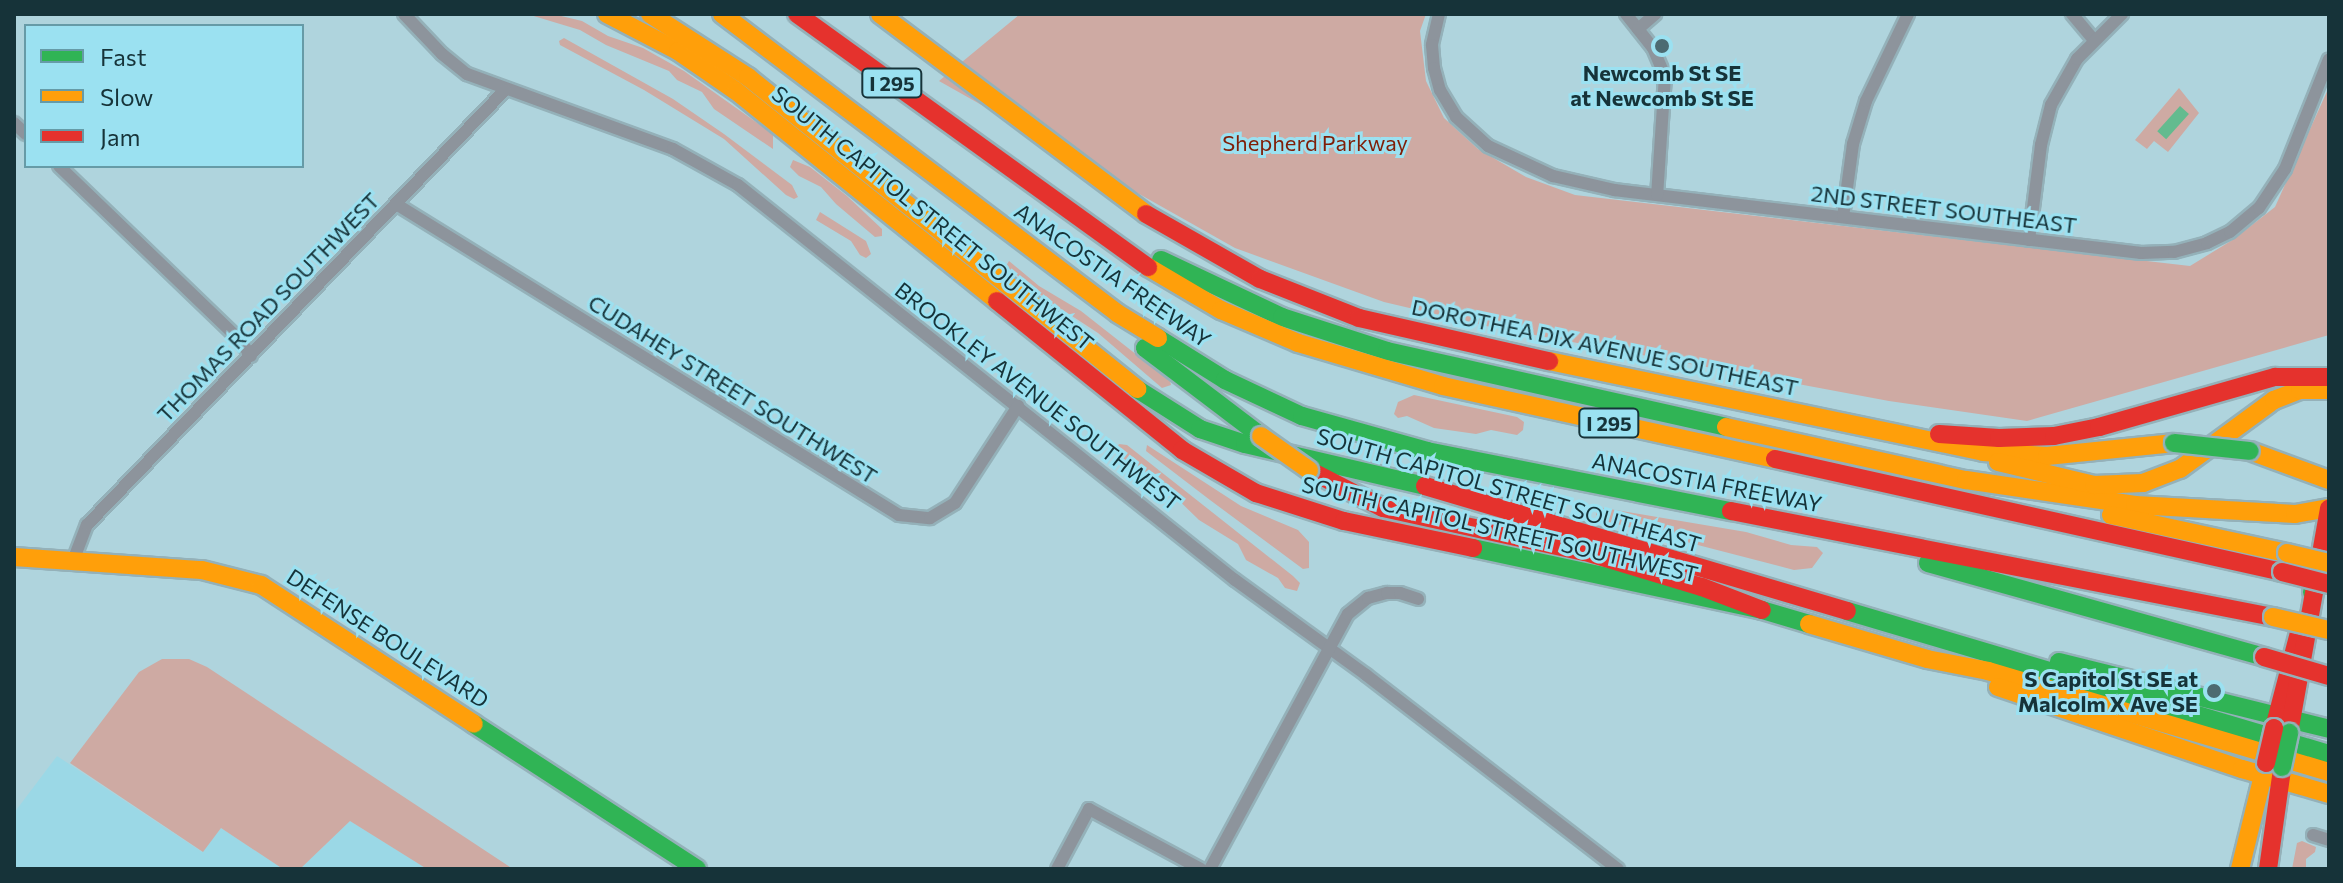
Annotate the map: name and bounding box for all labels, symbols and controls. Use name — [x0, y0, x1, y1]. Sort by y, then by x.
legend — [24, 24, 304, 168]
marker: Newcomb St SE at Newcomb St SE — [1653, 37, 1671, 55]
text: Fast — [100, 42, 147, 71]
place label: Newcomb St SE at Newcomb St SE — [1570, 59, 1754, 110]
road number: I 295 — [860, 67, 924, 99]
street label: SOUTH CAPITOL STREET SOUTHWEST — [767, 80, 1099, 356]
text: Slow — [100, 82, 153, 111]
text: Jam — [100, 122, 140, 151]
park label: Shepherd Parkway — [1222, 130, 1408, 156]
street label: 2ND STREET SOUTHEAST — [1810, 180, 2078, 238]
street label: THOMAS ROAD SOUTHWEST — [151, 187, 385, 427]
street label: ANACOSTIA FREEWAY — [1010, 197, 1216, 353]
street label: BROOKLEY AVENUE SOUTHWEST — [890, 276, 1186, 516]
street label: CUDAHEY STREET SOUTHWEST — [584, 289, 882, 489]
street label: DOROTHEA DIX AVENUE SOUTHEAST — [1409, 293, 1801, 401]
road number: I 295 — [1577, 407, 1641, 439]
street label: SOUTH CAPITOL STREET SOUTHEAST — [1314, 422, 1704, 558]
street label: ANACOSTIA FREEWAY — [1590, 447, 1824, 517]
street label: SOUTH CAPITOL STREET SOUTHWEST — [1299, 470, 1701, 588]
street label: DEFENSE BOULEVARD — [282, 563, 494, 713]
place label: S Capitol St SE at Malcolm X Ave SE — [2018, 665, 2198, 716]
marker: S Capitol St SE at Malcolm X Ave SE — [2205, 682, 2223, 700]

